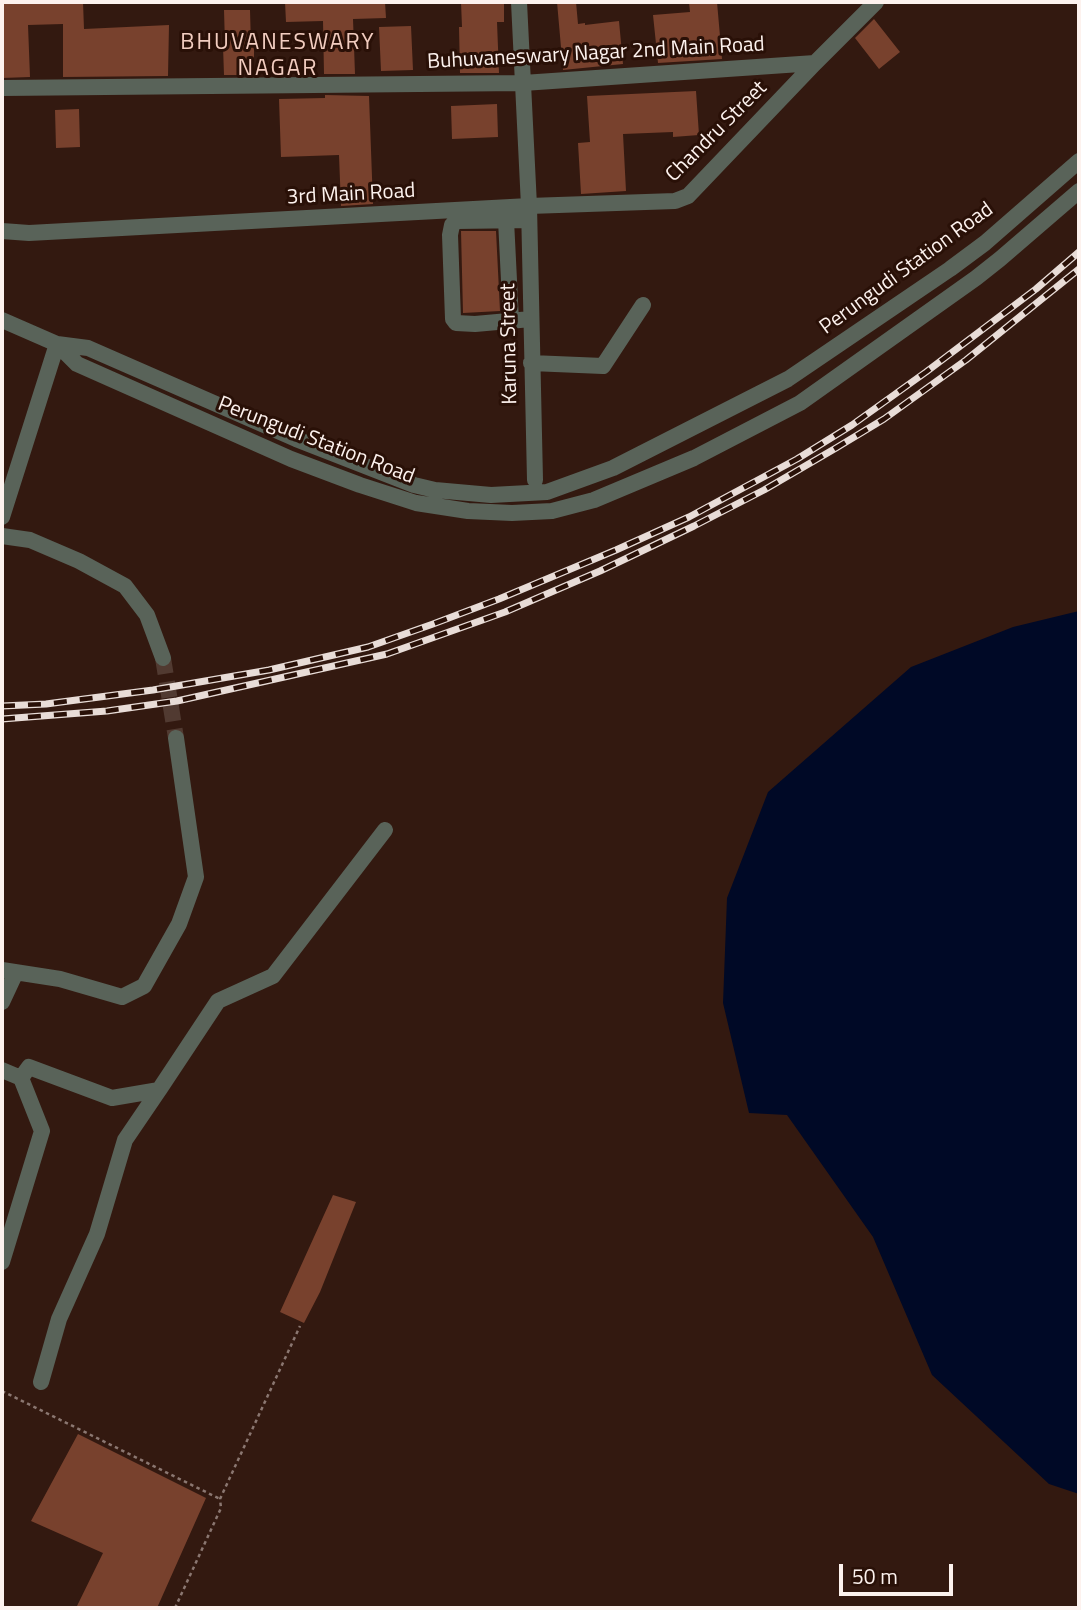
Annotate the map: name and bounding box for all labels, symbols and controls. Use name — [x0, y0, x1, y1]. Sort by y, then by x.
district label: BHUVANESWARY NAGAR — [182, 29, 374, 83]
street label: Buhuvaneswary Nagar 2nd Main Road — [427, 33, 765, 75]
street label: Chandru Street — [661, 76, 773, 188]
street label: 3rd Main Road — [286, 179, 416, 211]
street label: Perungudi Station Road — [815, 198, 999, 340]
street label: Karuna Street — [496, 283, 524, 405]
street label: Perungudi Station Road — [214, 392, 418, 490]
scale bar — [843, 1550, 957, 1594]
text: 50 m — [852, 1560, 898, 1592]

